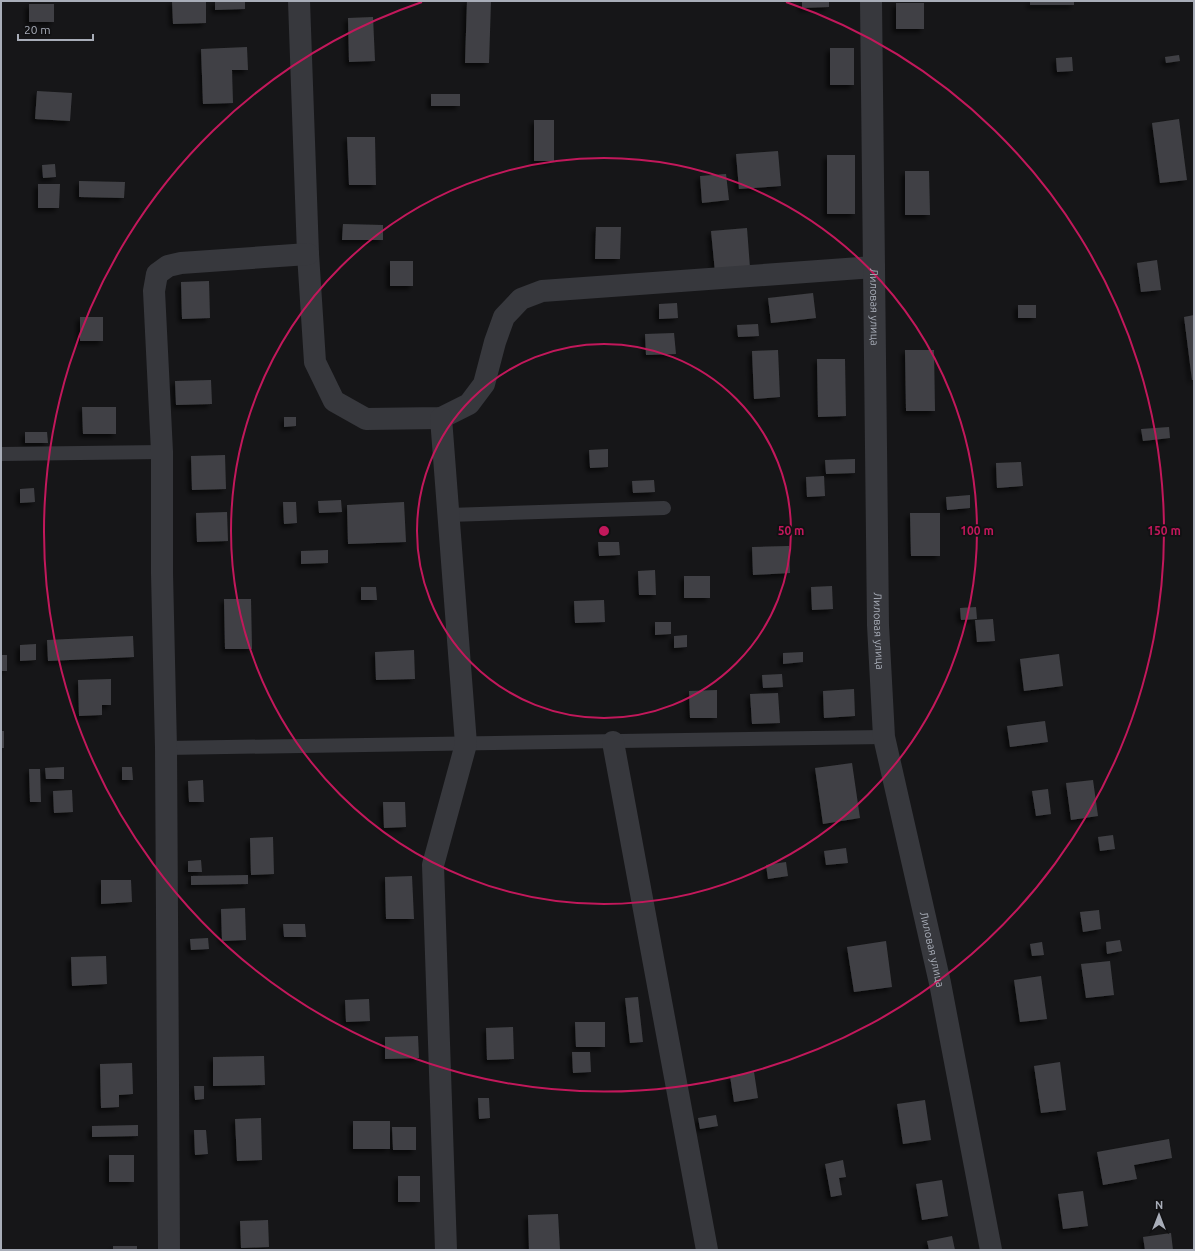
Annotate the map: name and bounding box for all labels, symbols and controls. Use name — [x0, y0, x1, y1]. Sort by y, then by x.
scale bar — [18, 16, 93, 42]
text: 20 m — [24, 23, 51, 36]
street label: Лиловая улица — [868, 268, 881, 346]
centre of rings — [597, 524, 611, 538]
text: 50 m — [778, 524, 804, 537]
text: 100 m — [960, 524, 994, 537]
text: 150 m — [1147, 524, 1181, 537]
street label: Лиловая улица — [872, 592, 886, 670]
street label: Лиловая улица — [918, 910, 947, 988]
north arrow — [1139, 1195, 1179, 1235]
text: N — [1155, 1199, 1163, 1211]

